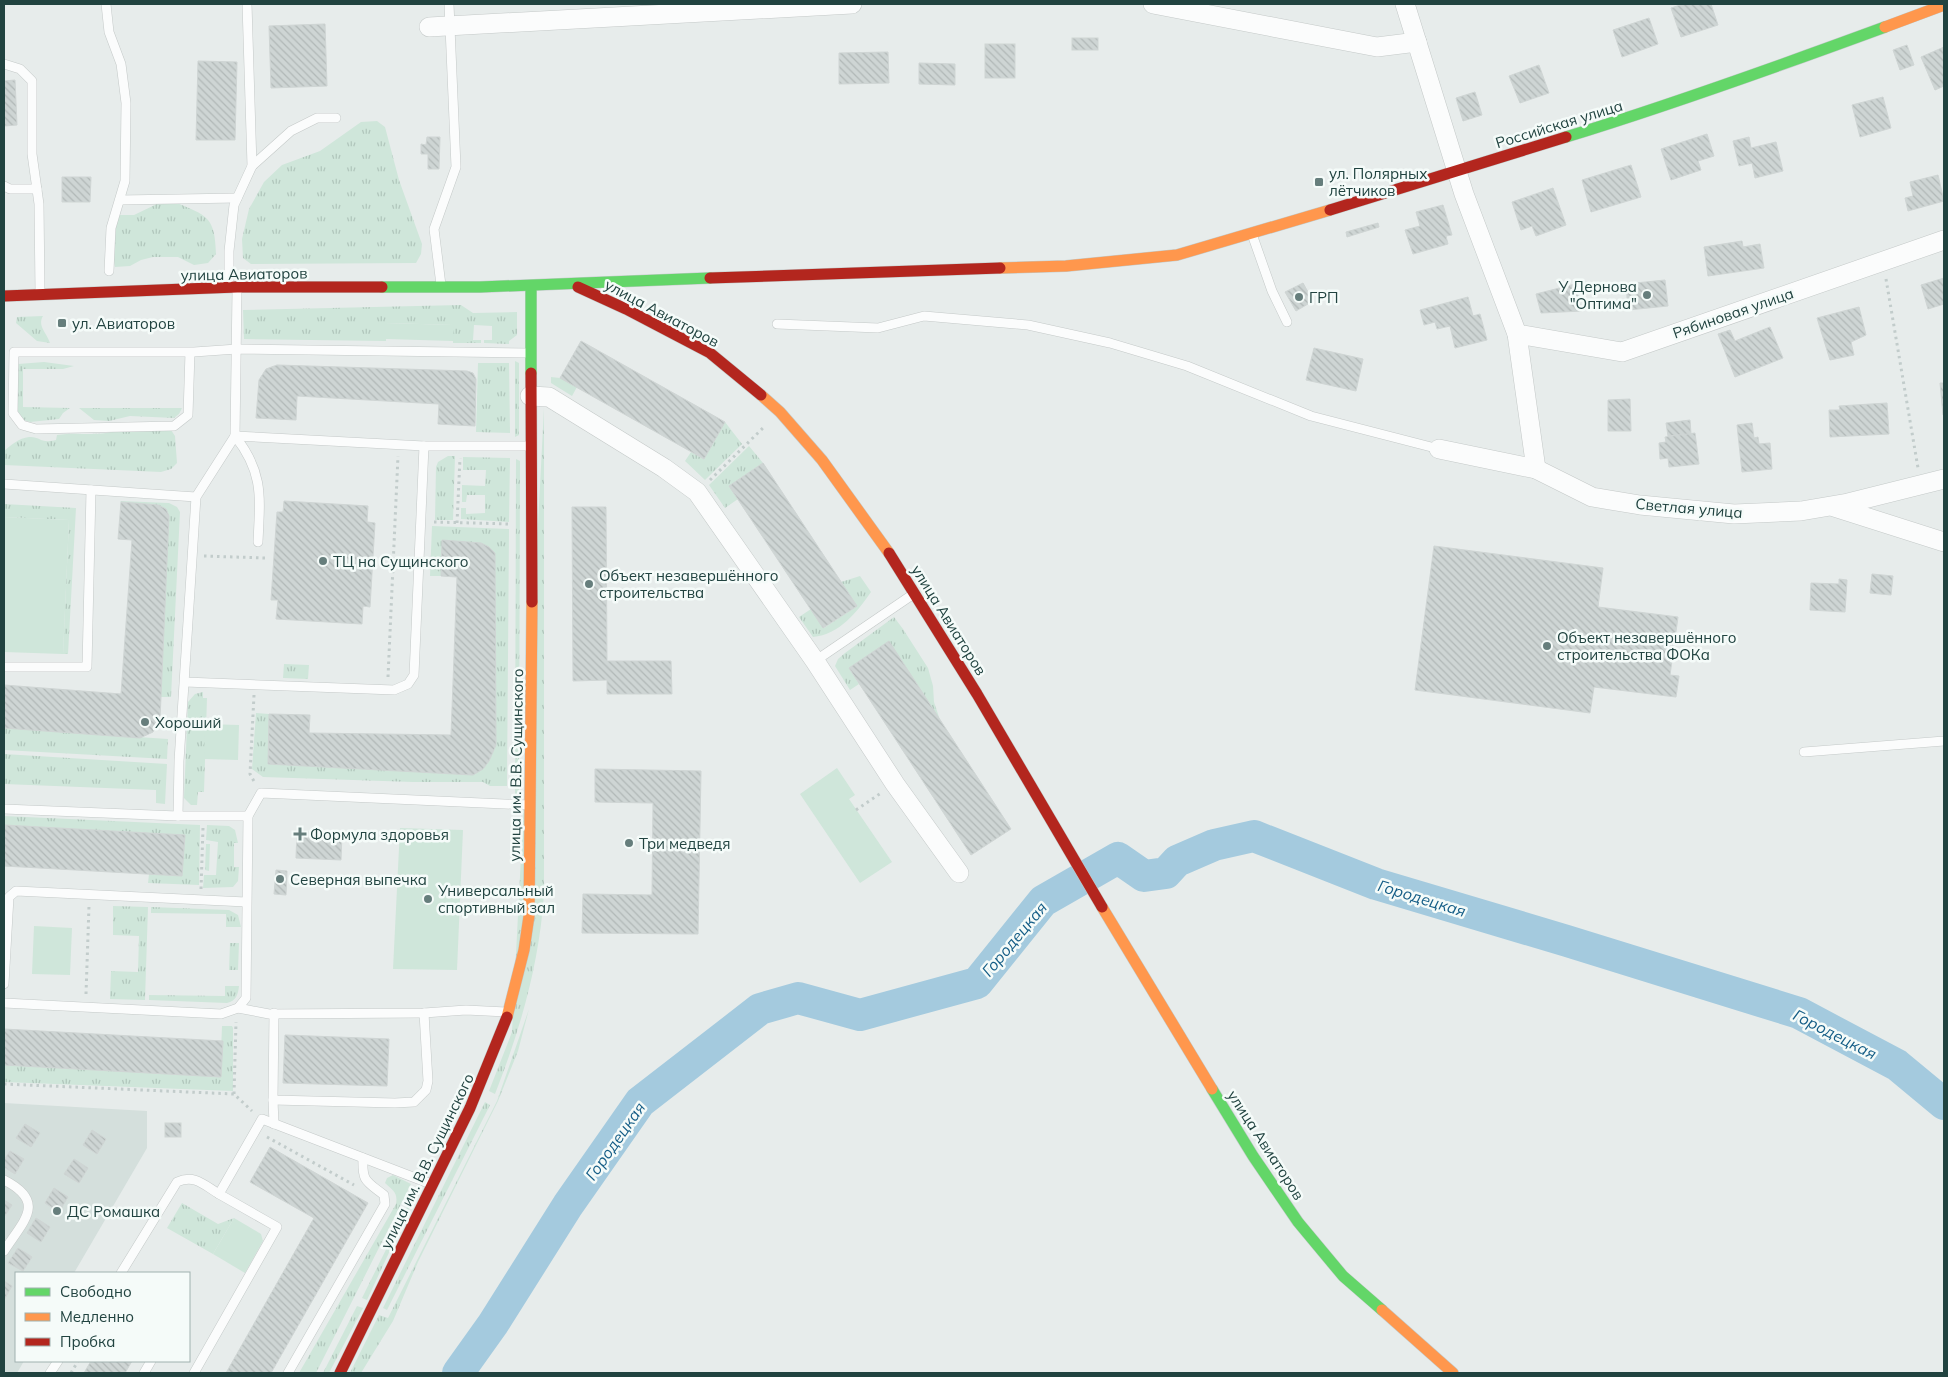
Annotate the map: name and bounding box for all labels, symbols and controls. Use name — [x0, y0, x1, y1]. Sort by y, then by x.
street label: Российская улица — [1493, 96, 1625, 152]
place label: ул. Полярных лётчиков — [1329, 164, 1427, 200]
marker: ул. Полярных лётчиков — [1313, 176, 1325, 188]
street label: улица Авиаторов — [180, 263, 308, 285]
street label: улица Авиаторов — [602, 275, 722, 351]
place label: У Дернова "Оптима" — [1557, 277, 1637, 313]
street label: Рябиновая улица — [1670, 283, 1796, 343]
place label: ГРП — [1309, 288, 1339, 307]
marker: У Дернова "Оптима" — [1641, 289, 1653, 301]
marker: ГРП — [1293, 291, 1305, 303]
place label: ул. Авиаторов — [72, 314, 175, 333]
marker: ул. Авиаторов — [56, 317, 68, 329]
street label: Светлая улица — [1635, 494, 1743, 522]
place label: ТЦ на Сущинского — [333, 552, 469, 571]
marker: ТЦ на Сущинского — [317, 555, 329, 567]
street label: улица Авиаторов — [907, 561, 991, 679]
place label: Объект незавершённого строительства — [599, 566, 778, 602]
marker: Объект незавершённого строительства — [583, 578, 595, 590]
place label: Объект незавершённого строительства ФОКа — [1557, 628, 1736, 664]
marker: Объект незавершённого строительства ФОКа — [1541, 640, 1553, 652]
street label: улица им. В.В. Сущинского — [505, 668, 527, 862]
place label: Хороший — [155, 713, 221, 732]
marker: Хороший — [139, 716, 151, 728]
place label: Формула здоровья — [310, 825, 449, 844]
marker: Формула здоровья — [294, 828, 306, 840]
place label: Три медведя — [639, 834, 730, 853]
marker: Три медведя — [623, 837, 635, 849]
place label: Северная выпечка — [290, 870, 427, 889]
marker: Северная выпечка — [274, 873, 286, 885]
water label: Городецкая — [1376, 875, 1469, 921]
place label: Универсальный спортивный зал — [437, 881, 555, 917]
marker: Универсальный спортивный зал — [422, 893, 434, 905]
water label: Городецкая — [977, 898, 1051, 980]
water label: Городецкая — [1790, 1004, 1880, 1064]
street label: улица им. В.В. Сущинского — [376, 1070, 478, 1252]
street label: улица Авиаторов — [1223, 1087, 1309, 1203]
water label: Городецкая — [581, 1098, 649, 1184]
place label: ДС Ромашка — [67, 1202, 160, 1221]
marker: ДС Ромашка — [51, 1205, 63, 1217]
legend — [15, 1272, 190, 1362]
text: Свободно — [60, 1282, 132, 1301]
text: Медленно — [60, 1307, 134, 1326]
text: Пробка — [60, 1332, 115, 1351]

